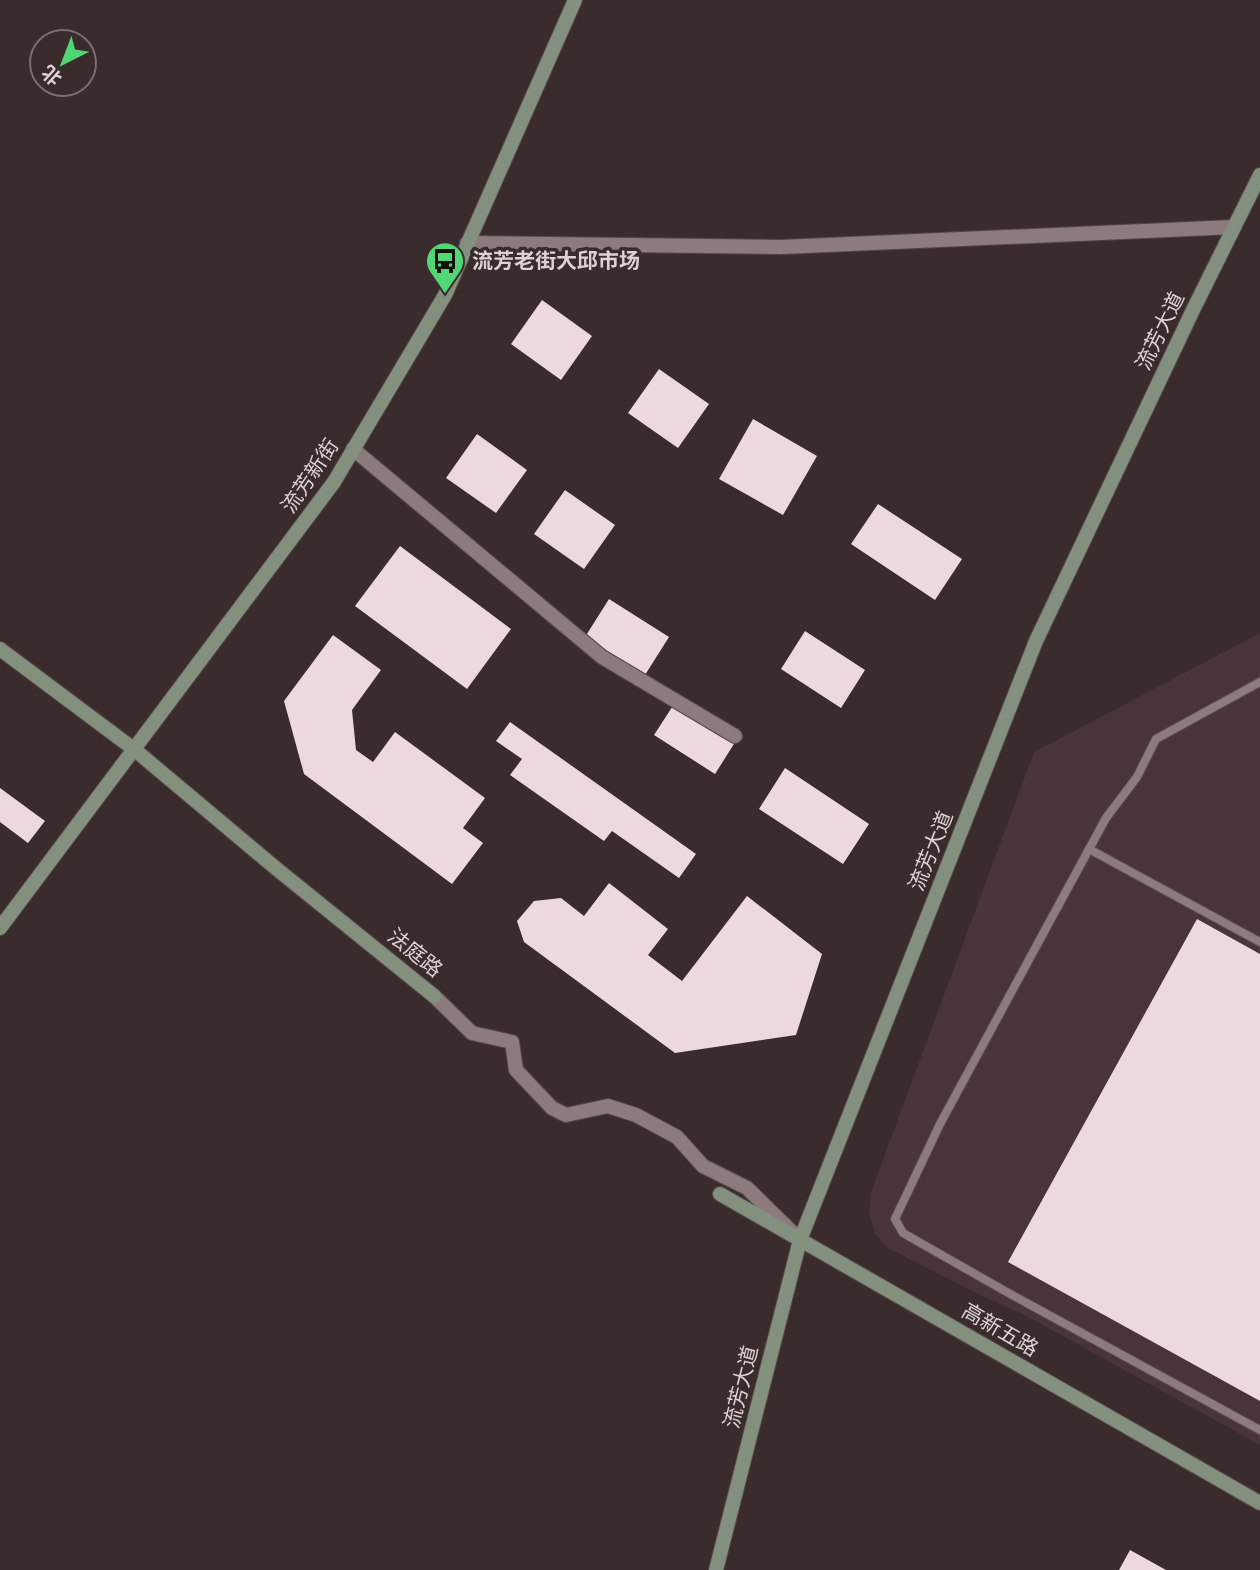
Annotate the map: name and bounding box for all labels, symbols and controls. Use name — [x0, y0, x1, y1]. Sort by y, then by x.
north arrow — [28, 28, 98, 98]
text: 北 — [37, 60, 67, 90]
bus stop icon: 流芳老街大邱市场 — [424, 240, 466, 295]
place label: 流芳老街大邱市场 — [472, 249, 640, 273]
street label: 流芳大道 — [1131, 288, 1189, 374]
street label: 流芳新街 — [277, 434, 343, 518]
street label: 流芳大道 — [904, 808, 958, 894]
street label: 法庭路 — [383, 924, 447, 982]
street label: 高新五路 — [958, 1299, 1042, 1361]
street label: 流芳大道 — [719, 1343, 763, 1431]

